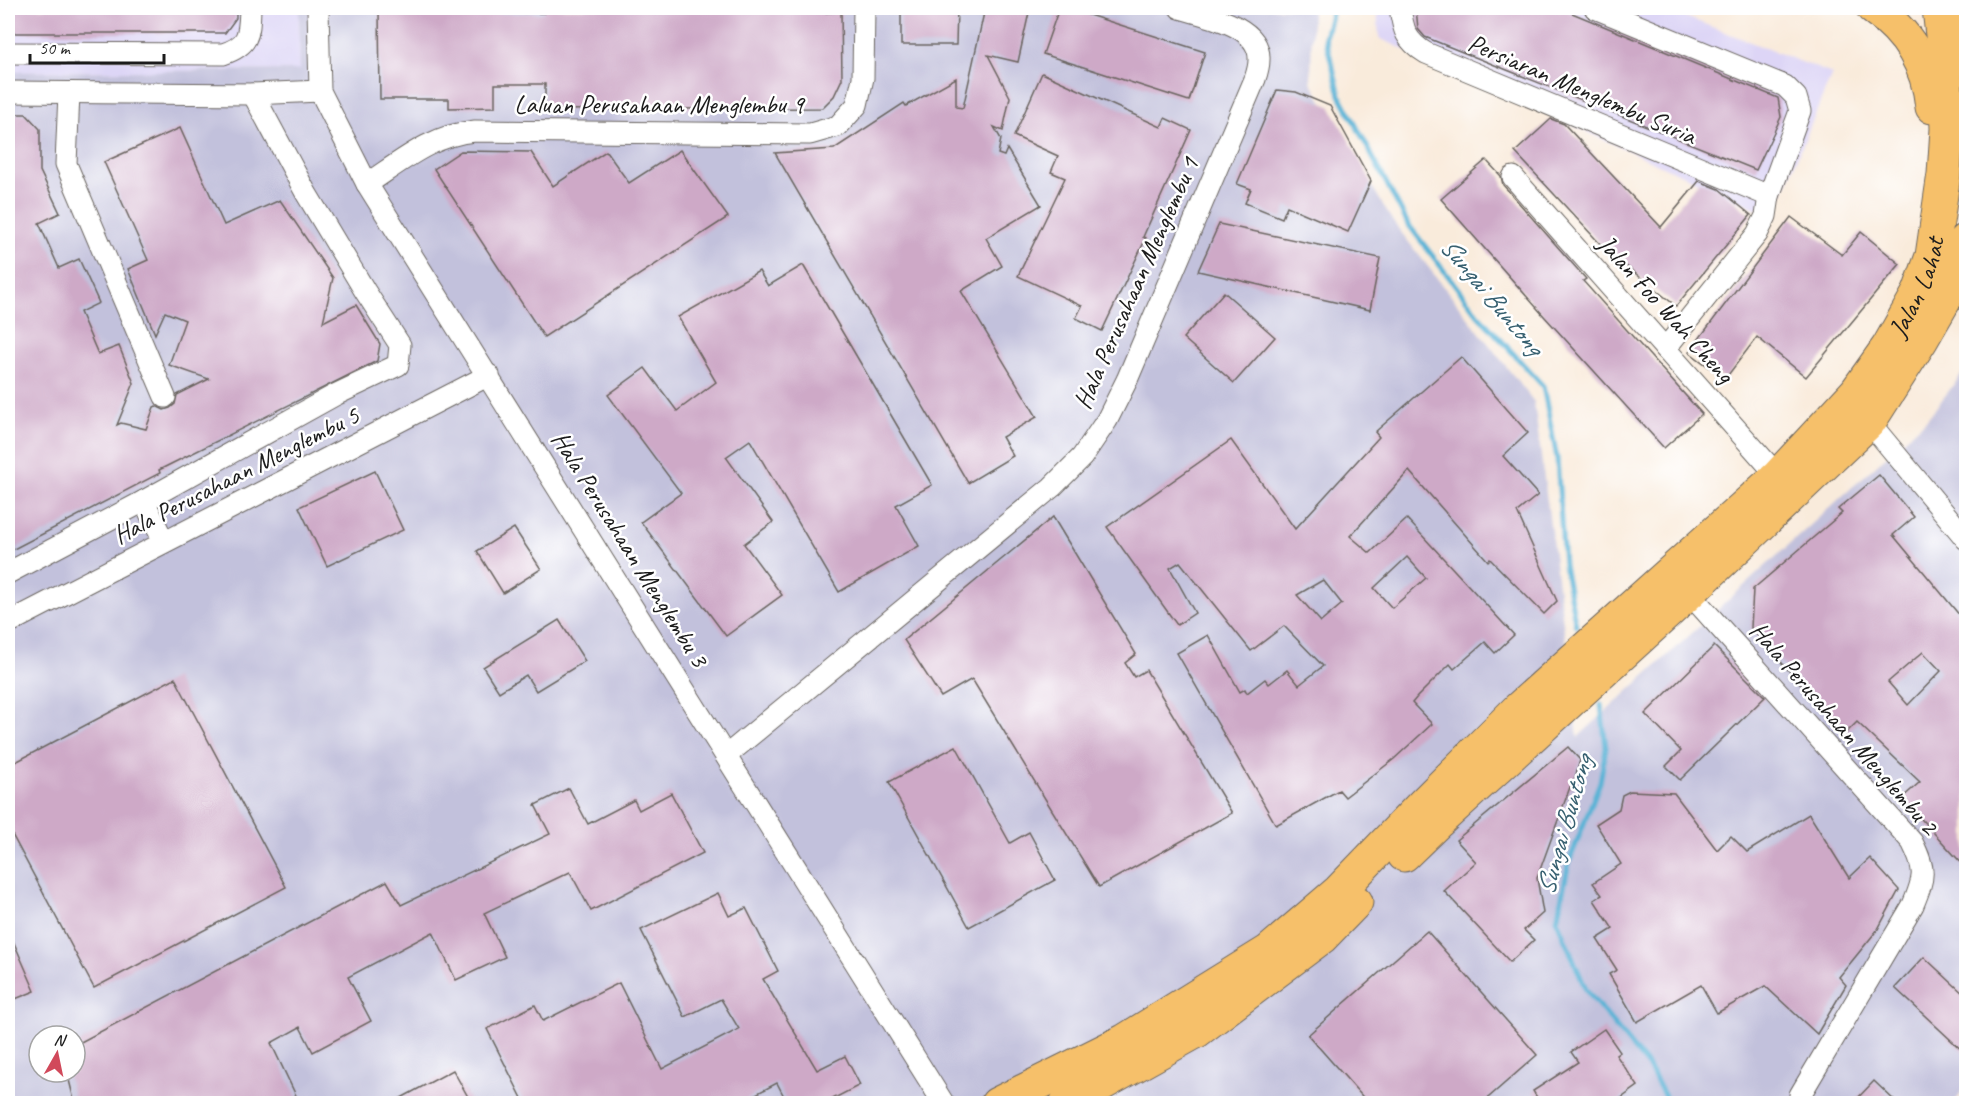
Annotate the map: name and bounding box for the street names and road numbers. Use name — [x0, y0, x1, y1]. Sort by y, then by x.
street label: Persiaran Menglembu Suria — [1463, 26, 1702, 153]
street label: Laluan Perusahaan Menglembu 9 — [514, 88, 806, 121]
street label: Hala Perusahaan Menglembu 1 — [1066, 151, 1207, 414]
street label: Jalan Foo Wah Cheng — [1589, 226, 1743, 392]
street label: Jalan Lahat — [1880, 233, 1951, 344]
street label: Hala Perusahaan Menglembu 5 — [107, 398, 366, 551]
street label: Hala Perusahaan Menglembu 3 — [544, 425, 717, 675]
street label: Hala Perusahaan Menglembu 2 — [1742, 615, 1947, 843]

